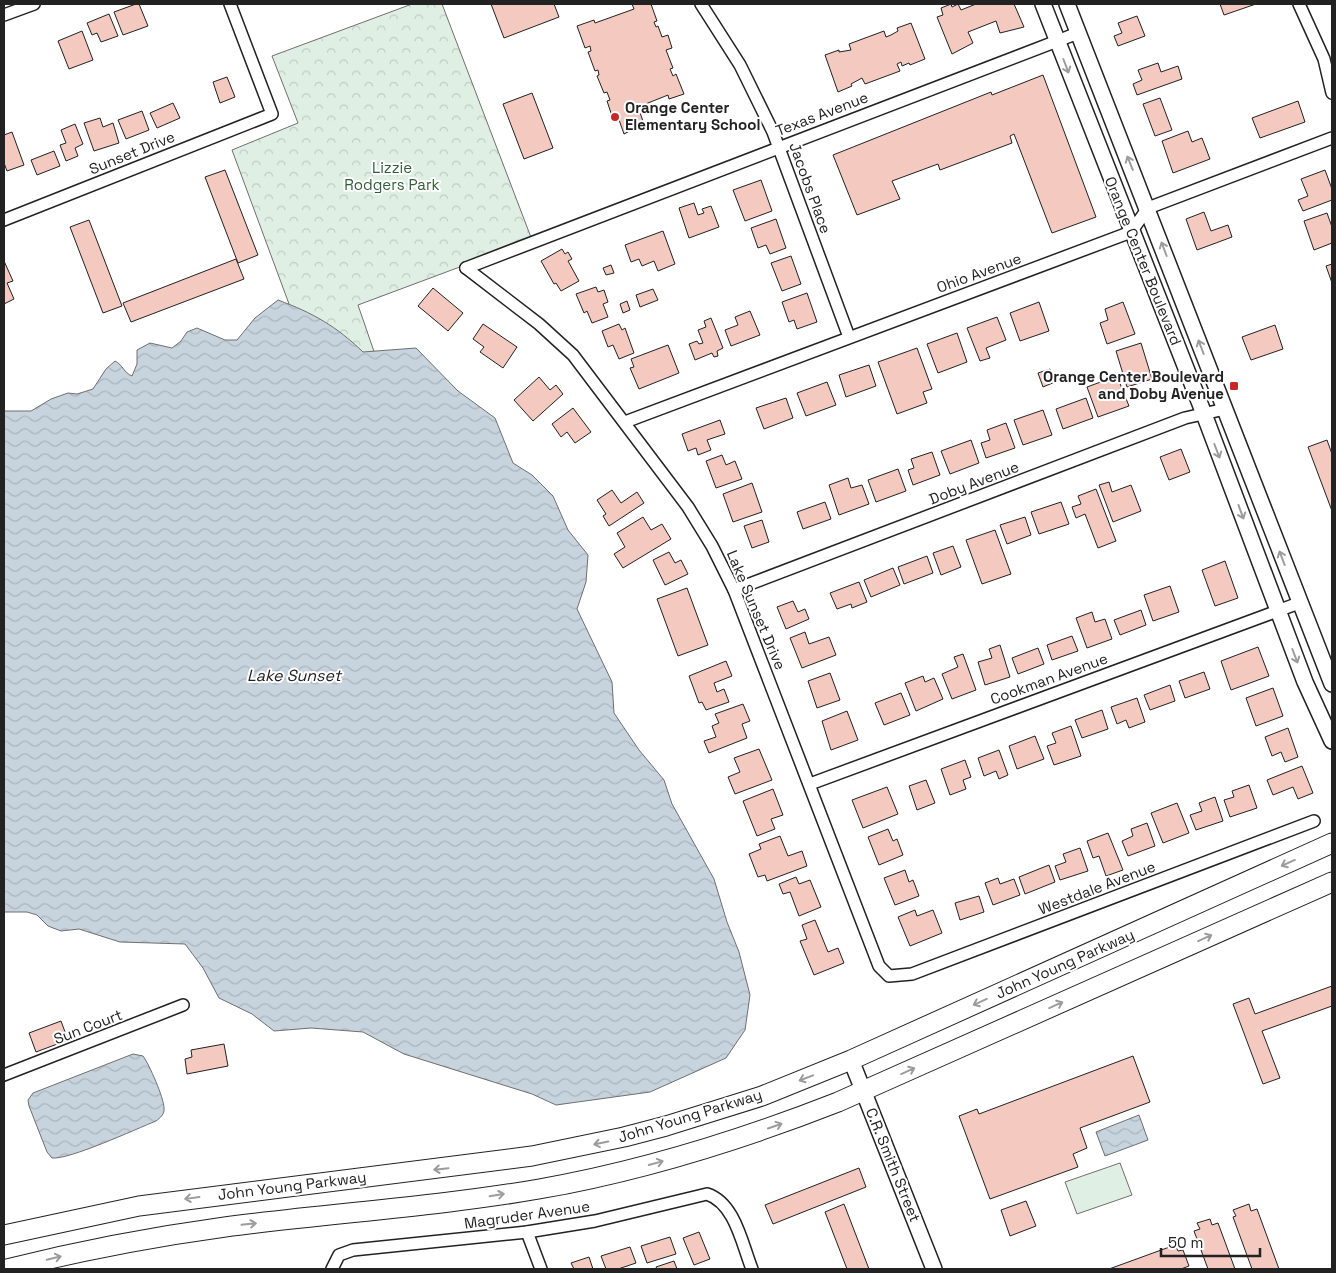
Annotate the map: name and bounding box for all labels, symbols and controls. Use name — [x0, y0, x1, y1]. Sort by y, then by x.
one-way arrow — [1062, 58, 1071, 73]
street label: Texas Avenue — [773, 87, 871, 140]
place label: Orange Center Elementary School — [625, 98, 760, 134]
marker: Orange Center Elementary School — [609, 111, 621, 123]
street label: Sunset Drive — [86, 127, 178, 178]
street label: Jacobs Place — [785, 140, 836, 236]
one-way arrow — [1125, 156, 1134, 171]
park label: Lizzie Rodgers Park — [344, 158, 440, 194]
street label: Orange Center Boulevard — [1101, 174, 1186, 348]
one-way arrow — [1158, 242, 1167, 257]
street label: Ohio Avenue — [934, 248, 1024, 297]
one-way arrow — [1196, 340, 1205, 355]
place label: Orange Center Boulevard and Doby Avenue — [1043, 367, 1224, 403]
marker: Orange Center Boulevard and Doby Avenue — [1228, 380, 1240, 392]
one-way arrow — [1214, 443, 1223, 458]
street label: Doby Avenue — [926, 457, 1022, 508]
one-way arrow — [1237, 504, 1246, 519]
street label: Lake Sunset Drive — [723, 547, 790, 673]
one-way arrow — [1277, 551, 1286, 566]
street label: Cookman Avenue — [988, 648, 1110, 709]
one-way arrow — [1291, 648, 1300, 663]
water label: Lake Sunset — [247, 665, 343, 686]
street label: Westdale Avenue — [1036, 856, 1158, 919]
one-way arrow — [1281, 859, 1296, 869]
street label: John Young Parkway — [993, 924, 1137, 1003]
one-way arrow — [1197, 933, 1212, 943]
one-way arrow — [973, 998, 988, 1008]
one-way arrow — [1048, 999, 1063, 1009]
street label: Sun Court — [51, 1005, 125, 1048]
one-way arrow — [900, 1065, 915, 1075]
one-way arrow — [799, 1074, 814, 1083]
street label: John Young Parkway — [616, 1085, 764, 1146]
street label: C.R. Smith Street — [862, 1105, 925, 1225]
one-way arrow — [767, 1121, 782, 1130]
one-way arrow — [593, 1138, 609, 1148]
one-way arrow — [648, 1158, 664, 1167]
one-way arrow — [433, 1164, 449, 1174]
street label: John Young Parkway — [217, 1167, 367, 1204]
one-way arrow — [489, 1190, 505, 1200]
one-way arrow — [185, 1193, 201, 1203]
street label: Magruder Avenue — [463, 1196, 591, 1233]
one-way arrow — [241, 1219, 257, 1229]
scale bar — [1161, 1226, 1260, 1258]
text: 50 m — [1168, 1233, 1203, 1252]
one-way arrow — [46, 1253, 62, 1262]

